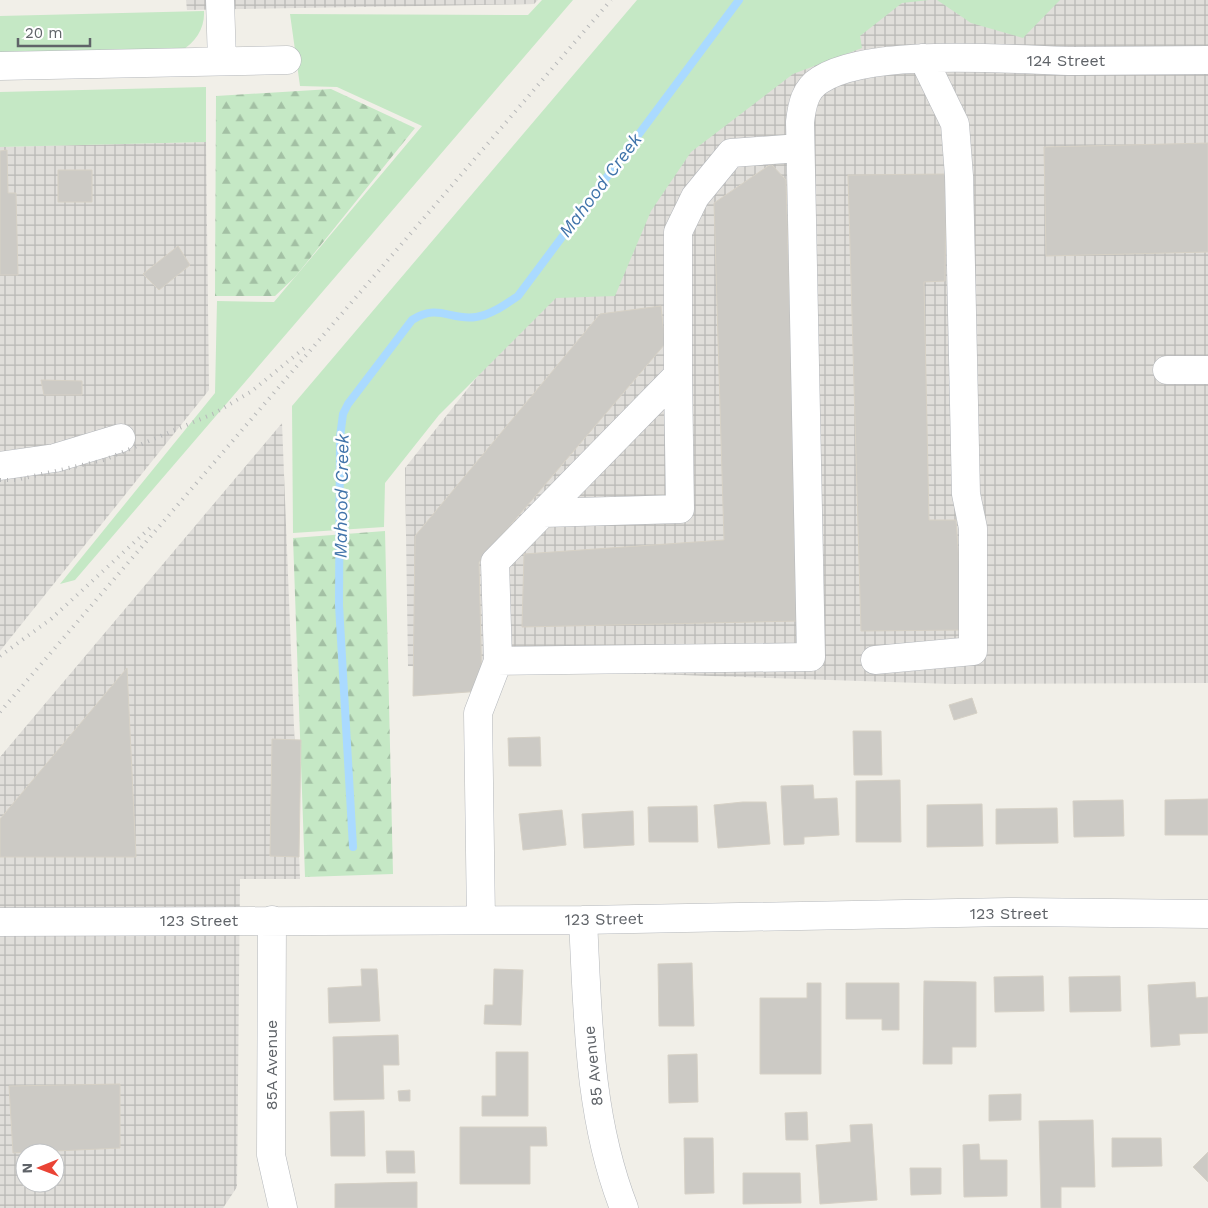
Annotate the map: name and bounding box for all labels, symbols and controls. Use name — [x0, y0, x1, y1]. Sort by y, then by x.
scale bar — [18, 15, 90, 47]
text: 20 m — [25, 24, 63, 42]
street label: 124 Street — [1027, 51, 1106, 70]
water label: Mahood Creek — [554, 128, 647, 241]
water label: Mahood Creek — [329, 432, 353, 558]
street label: 123 Street — [970, 904, 1049, 923]
street label: 123 Street — [565, 909, 644, 929]
street label: 123 Street — [160, 911, 239, 930]
street label: 85A Avenue — [262, 1020, 281, 1110]
street label: 85 Avenue — [579, 1025, 607, 1107]
north arrow — [15, 1143, 65, 1193]
text: N — [19, 1163, 35, 1174]

